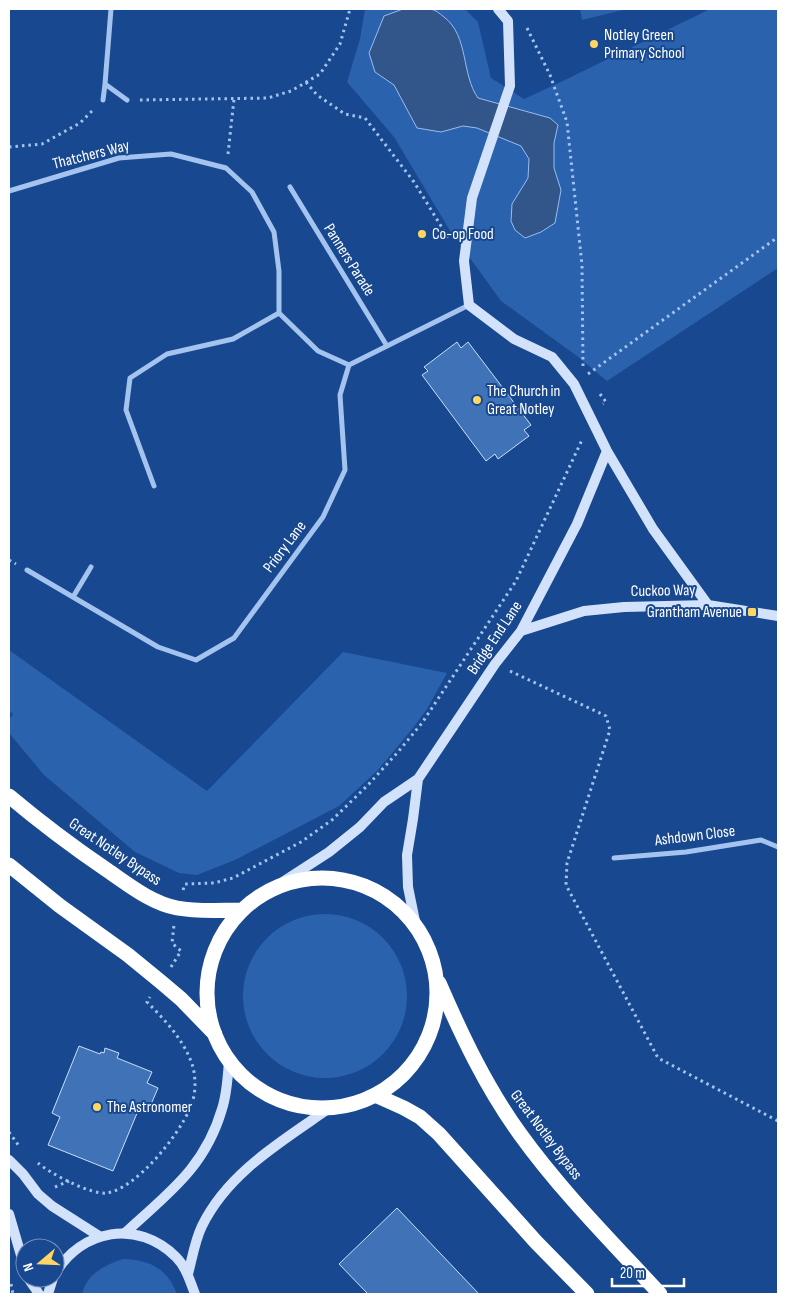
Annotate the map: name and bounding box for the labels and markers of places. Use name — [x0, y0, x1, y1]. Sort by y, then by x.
place label: Notley Green Primary School — [604, 26, 685, 63]
marker: Notley Green Primary School — [588, 38, 600, 50]
place label: Co-op Food — [432, 225, 494, 244]
marker: Co-op Food — [416, 228, 428, 240]
place label: The Church in Great Notley — [487, 382, 560, 419]
marker: The Church in Great Notley — [471, 394, 483, 406]
place label: Grantham Avenue — [647, 603, 742, 622]
marker: Grantham Avenue — [746, 606, 758, 618]
place label: The Astronomer — [107, 1098, 193, 1117]
marker: The Astronomer — [91, 1101, 103, 1113]

